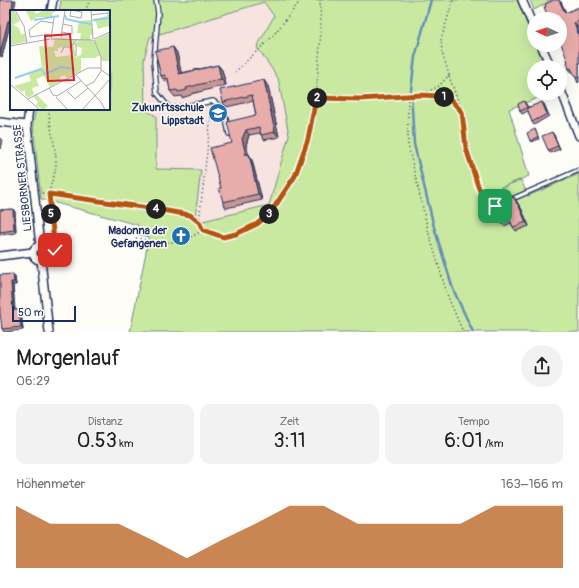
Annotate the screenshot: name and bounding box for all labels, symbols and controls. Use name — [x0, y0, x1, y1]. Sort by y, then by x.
inset map — [10, 10, 110, 110]
north arrow — [527, 12, 567, 52]
map controls — [527, 12, 567, 100]
button: locate — [527, 60, 567, 100]
pin: 1 — [434, 87, 454, 107]
pin: 2 — [307, 88, 327, 108]
text: 1 — [442, 90, 446, 103]
text: 2 — [314, 91, 320, 104]
place label: Zukunftsschule Lippstadt — [132, 101, 205, 127]
school or university icon: Zukunftsschule Lippstadt — [207, 102, 229, 124]
street label: LIESBORNER STRASSE — [10, 124, 35, 232]
pin — [478, 189, 512, 223]
icon: arrive — [484, 195, 506, 217]
pin: 4 — [146, 199, 166, 219]
text: 4 — [153, 202, 159, 215]
pin: 5 — [41, 204, 61, 224]
pin: 3 — [259, 204, 279, 224]
text: 5 — [48, 207, 54, 220]
text: 3 — [266, 207, 272, 220]
place label: Madonna der Gefangenen — [108, 224, 168, 250]
church icon: Madonna der Gefangenen — [170, 225, 192, 247]
pin — [38, 233, 72, 267]
icon: check — [44, 239, 66, 261]
scale bar — [12, 304, 76, 323]
text: 50 m — [18, 306, 44, 319]
text: Morgenlauf — [16, 344, 120, 372]
button: share — [521, 345, 563, 387]
text: 06:29 — [16, 373, 50, 389]
text: Distanz — [88, 415, 123, 428]
text: Zeit — [280, 415, 299, 428]
text: Tempo — [458, 415, 490, 428]
text: 0.53 — [77, 428, 117, 453]
text: 3:11 — [273, 428, 306, 453]
text: 6:01 — [444, 428, 483, 453]
text: km — [117, 437, 134, 450]
text: /km — [483, 437, 503, 450]
text: Höhenmeter — [16, 476, 85, 492]
text: 163–166 m — [501, 476, 563, 492]

